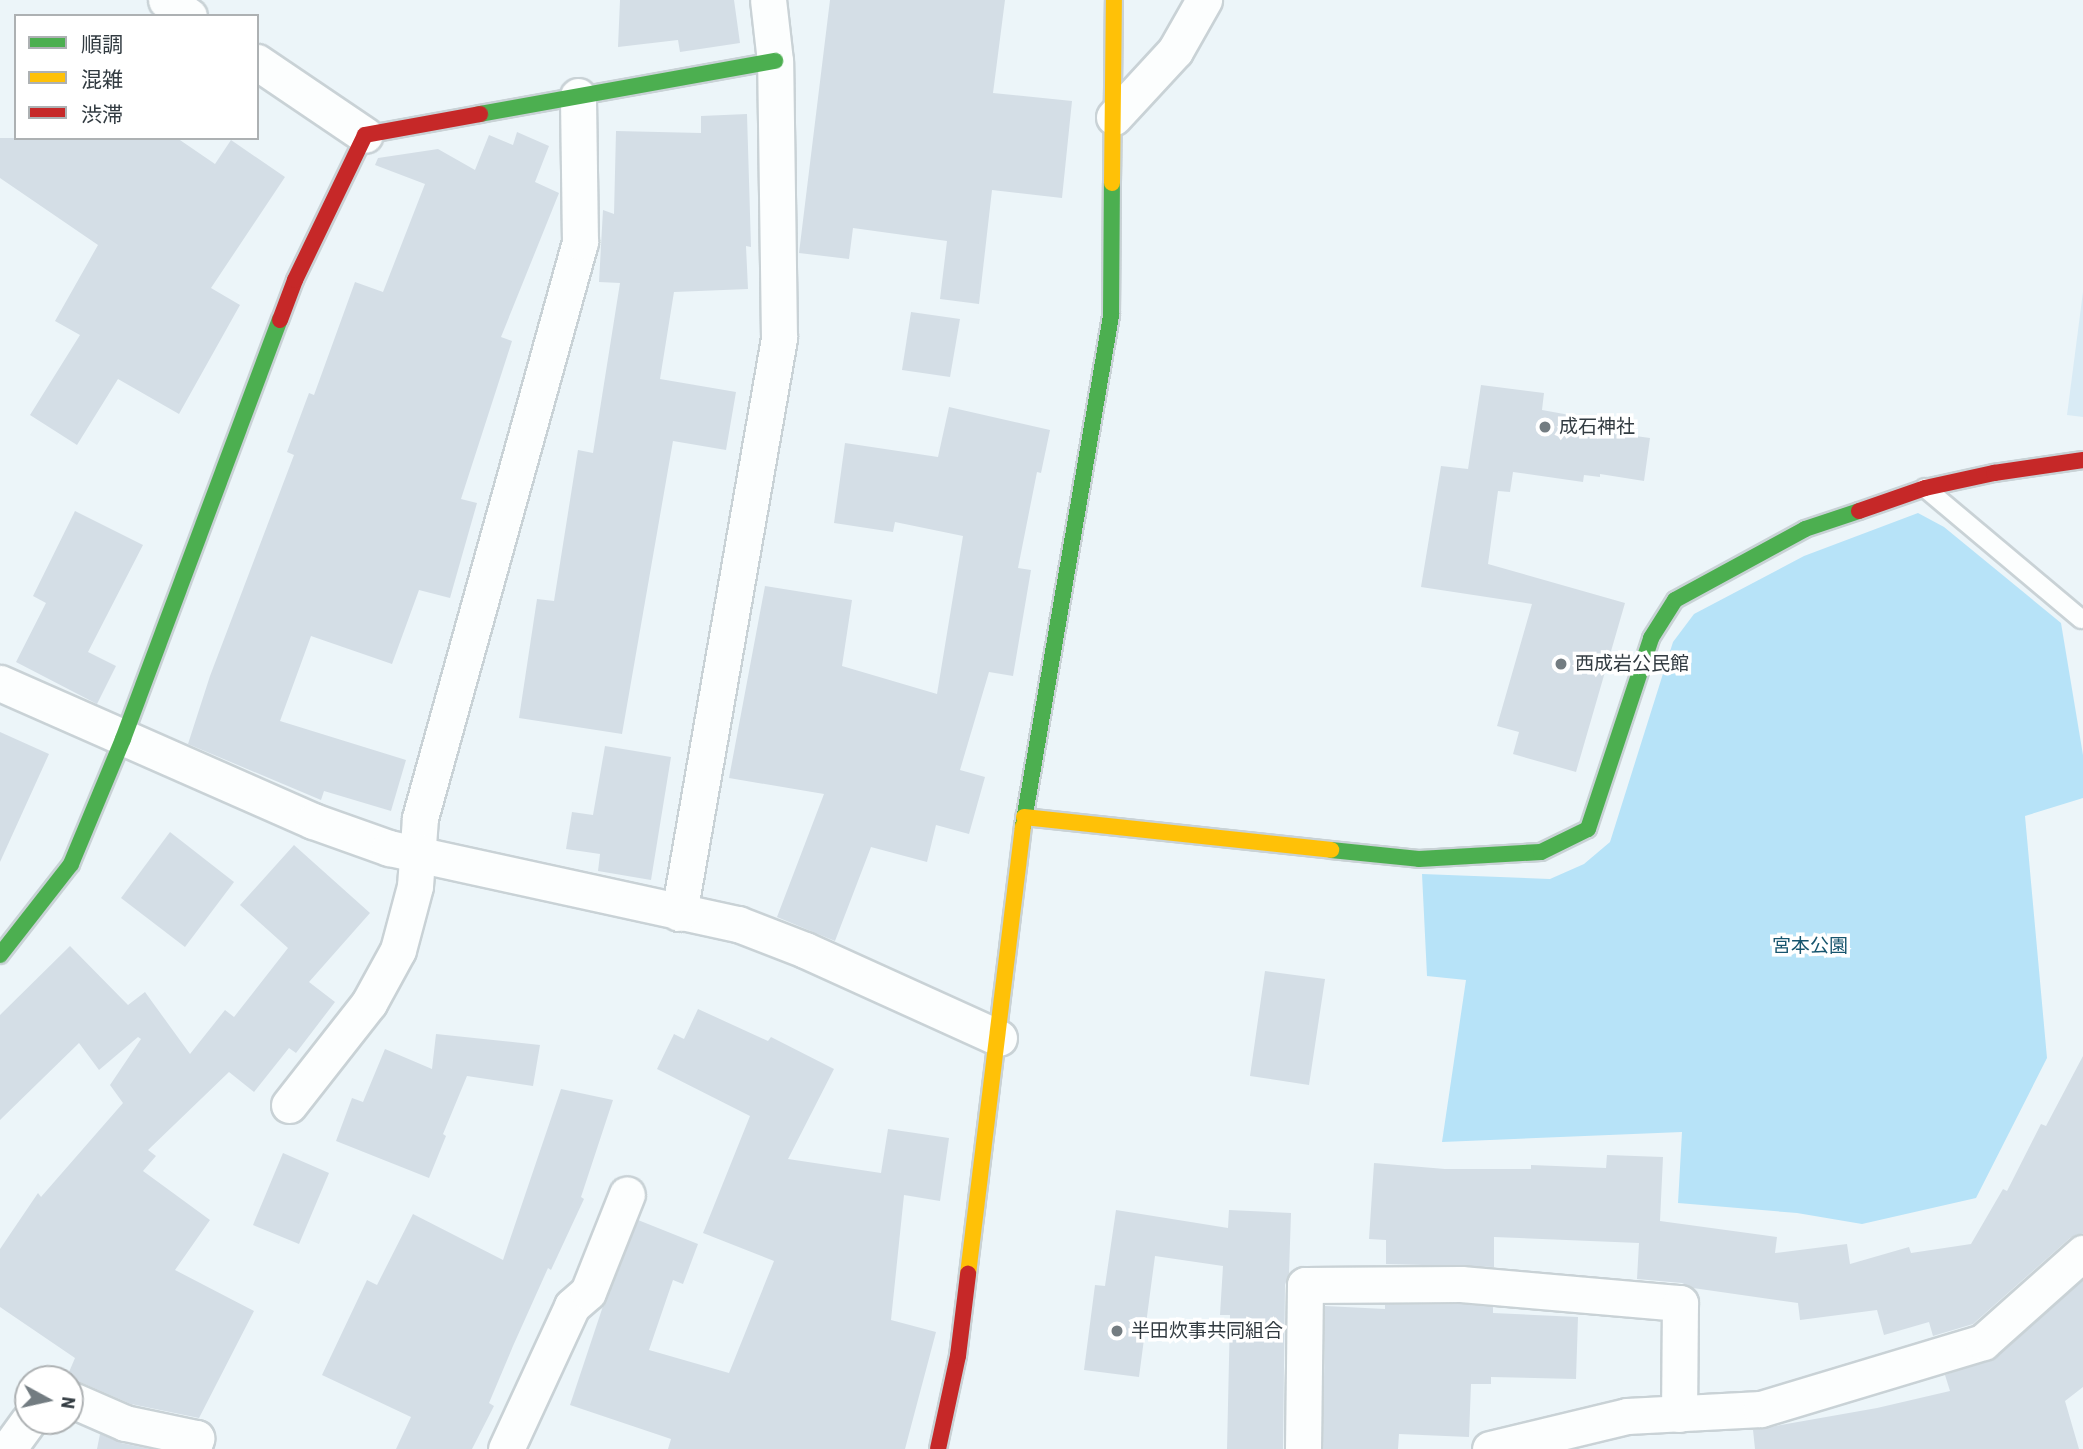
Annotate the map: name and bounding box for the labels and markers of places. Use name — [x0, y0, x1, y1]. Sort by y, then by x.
place label: 成石神社 — [1559, 416, 1635, 438]
marker: 成石神社 — [1537, 419, 1553, 435]
place label: 西成岩公民館 — [1575, 653, 1689, 675]
marker: 西成岩公民館 — [1553, 656, 1569, 672]
place label: 半田炊事共同組合 — [1131, 1320, 1283, 1342]
marker: 半田炊事共同組合 — [1109, 1323, 1125, 1339]

